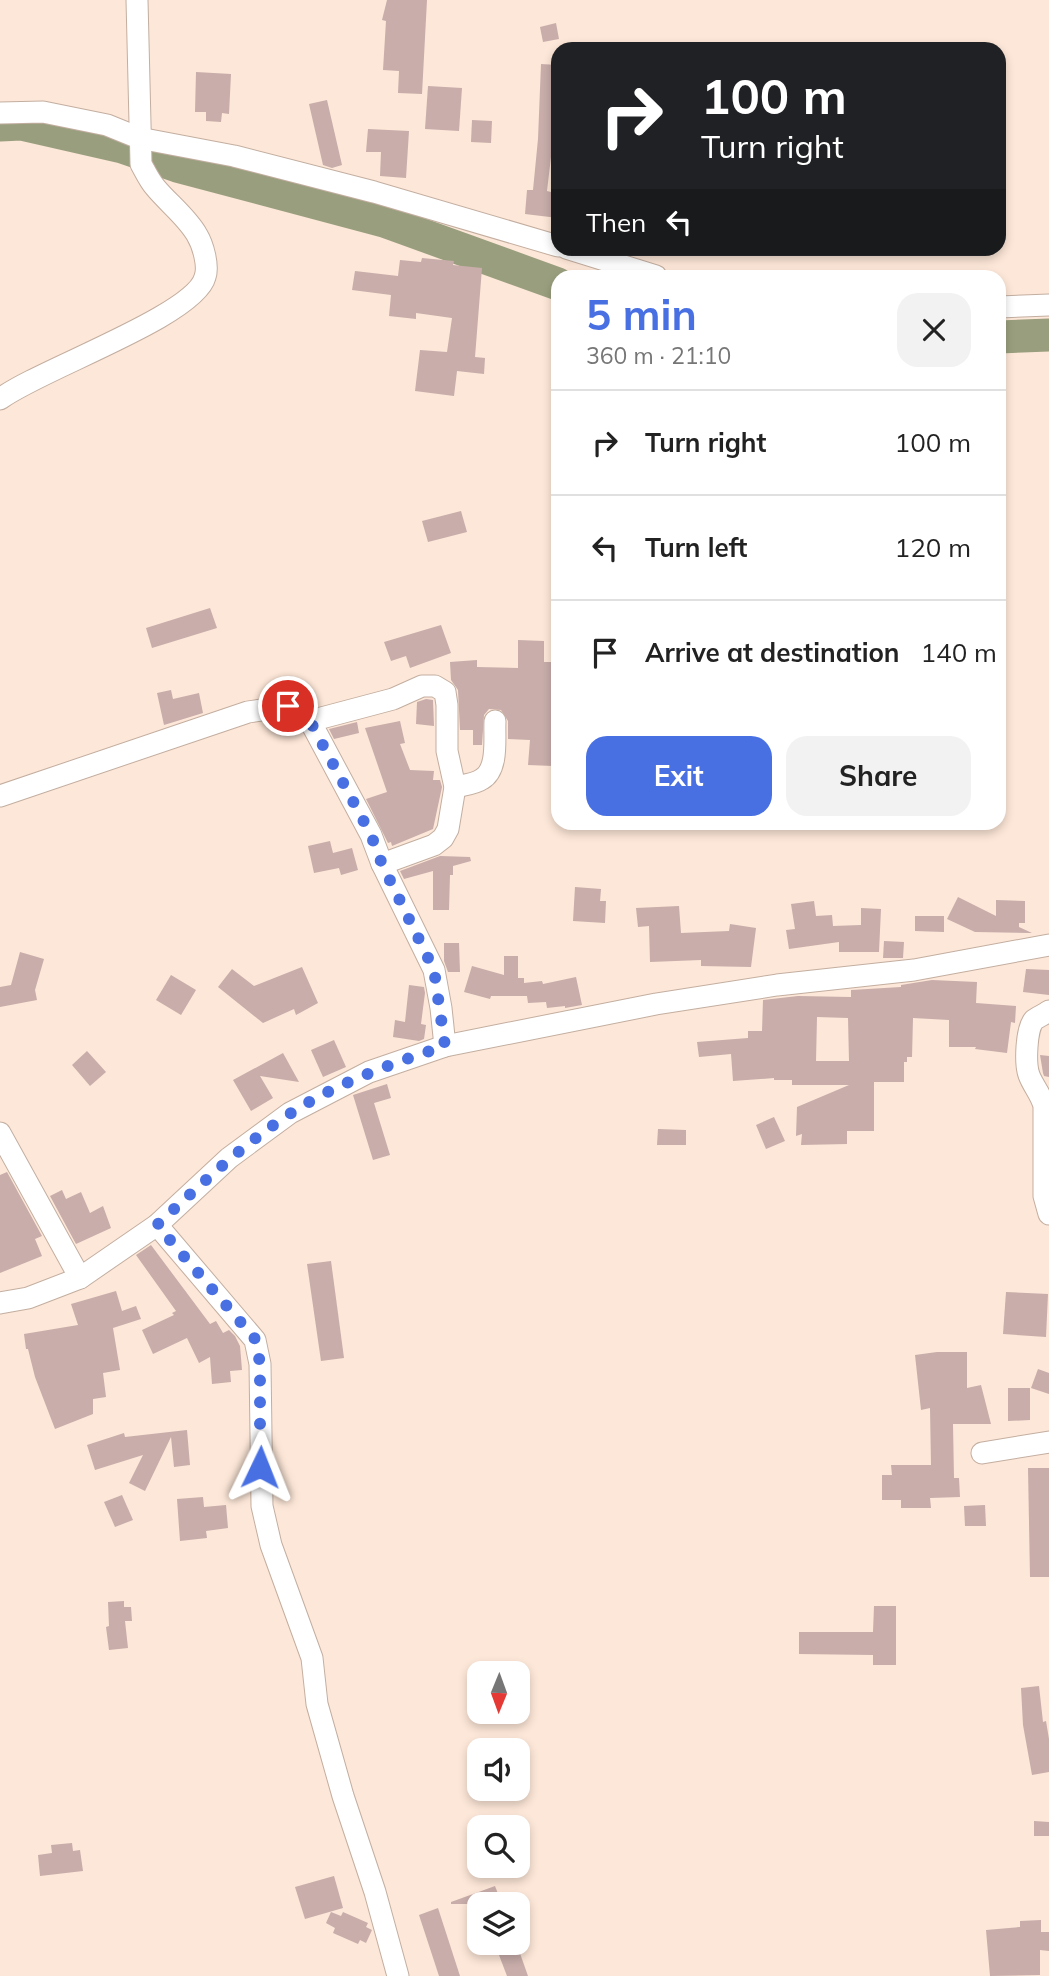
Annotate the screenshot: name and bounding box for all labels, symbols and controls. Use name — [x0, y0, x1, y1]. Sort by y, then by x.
text: 100 m — [701, 65, 847, 126]
icon: right — [586, 70, 677, 161]
text: Turn right — [701, 126, 844, 166]
icon: left — [660, 203, 698, 241]
text: Then — [586, 206, 646, 239]
text: 5 min — [586, 288, 697, 341]
button: close — [897, 293, 971, 367]
text: 360 m · 21:10 — [586, 341, 731, 370]
icon: right — [586, 424, 624, 462]
text: Turn right — [645, 426, 766, 459]
text: 100 m — [895, 426, 971, 459]
icon: left — [586, 529, 624, 567]
text: Turn left — [645, 531, 747, 564]
text: 120 m — [895, 531, 971, 564]
icon: arrive — [586, 634, 624, 672]
text: Arrive at destination — [645, 636, 900, 669]
text: 140 m — [921, 636, 997, 669]
pin — [258, 676, 318, 736]
icon: arrive — [269, 687, 307, 725]
button: Exit — [586, 736, 772, 816]
button: Share — [786, 736, 971, 816]
position arrow — [223, 1430, 297, 1504]
north arrow — [467, 1661, 530, 1724]
map controls — [467, 1661, 530, 1955]
button: sound — [467, 1738, 530, 1801]
button: search — [467, 1815, 530, 1878]
button: layers — [467, 1892, 530, 1955]

